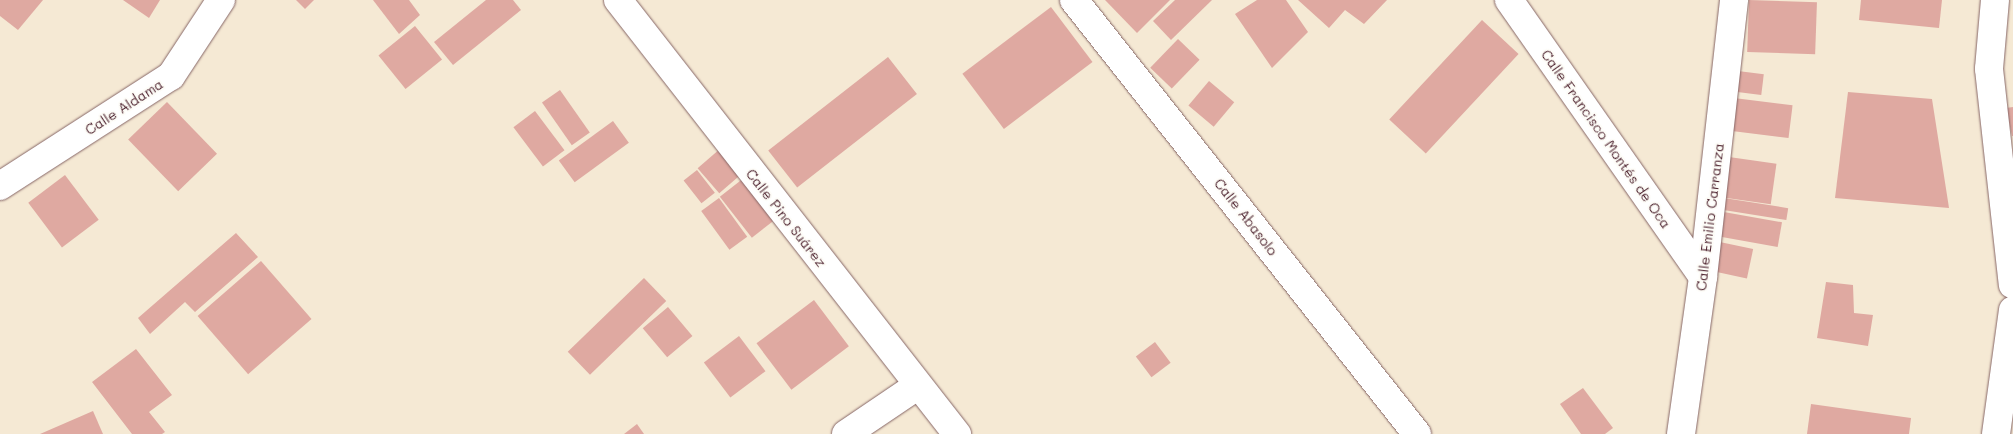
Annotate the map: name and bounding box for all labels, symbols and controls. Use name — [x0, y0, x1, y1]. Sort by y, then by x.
street label: Calle Francisco Montés de Oca — [1538, 46, 1674, 232]
street label: Calle Aldama — [82, 76, 166, 138]
street label: Calle Emilio Carranza — [1693, 142, 1727, 292]
street label: Calle Pino Suárez — [742, 166, 830, 270]
street label: Calle Abasolo — [1211, 175, 1281, 259]

